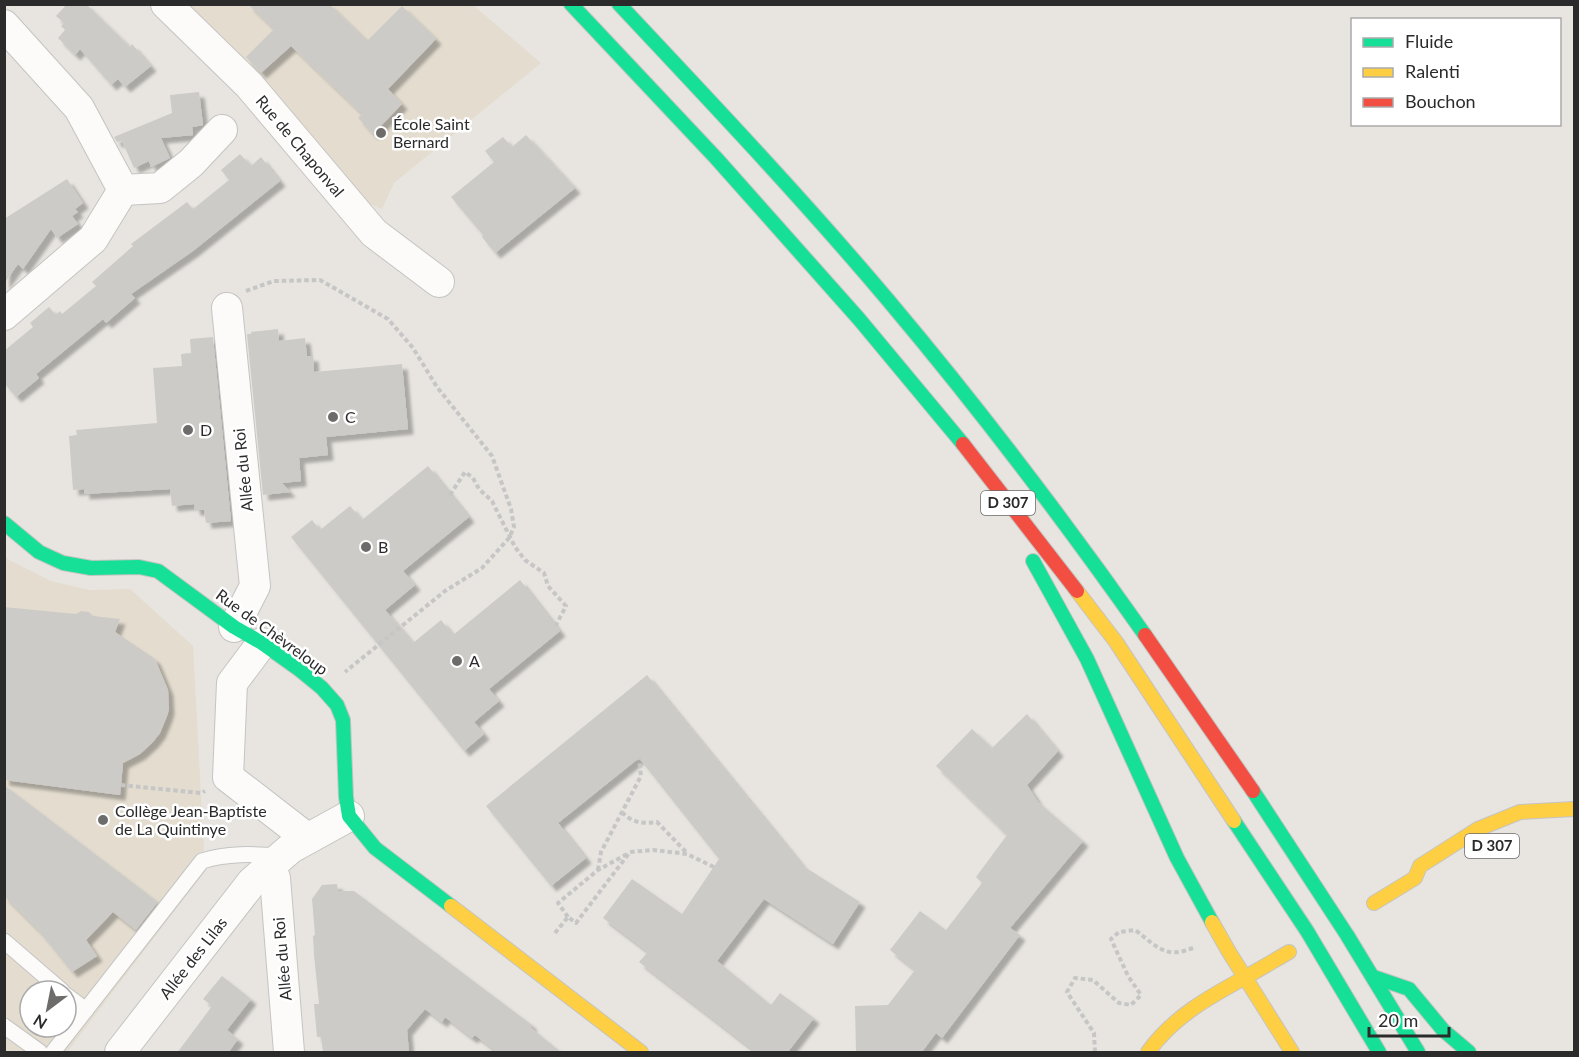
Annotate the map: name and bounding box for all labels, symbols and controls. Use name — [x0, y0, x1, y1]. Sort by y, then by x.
legend — [1351, 18, 1561, 126]
text: Fluide — [1405, 30, 1453, 52]
text: Ralenti — [1405, 60, 1460, 82]
text: Bouchon — [1405, 90, 1476, 112]
street label: Rue de Chaponval — [252, 91, 348, 200]
place label: École Saint Bernard — [393, 114, 470, 151]
marker: École Saint Bernard — [374, 126, 388, 140]
place label: C — [345, 407, 356, 426]
marker: C — [326, 410, 340, 424]
place label: D — [200, 420, 212, 439]
marker: D — [181, 423, 195, 437]
street label: Allée du Roi — [229, 427, 256, 513]
road number: D 307 — [981, 491, 1035, 515]
place label: B — [378, 537, 388, 556]
marker: B — [359, 540, 373, 554]
street label: Rue de Chèvreloup — [213, 585, 332, 679]
place label: A — [469, 651, 480, 670]
marker: A — [450, 654, 464, 668]
place label: Collège Jean-Baptiste de La Quintinye — [115, 801, 267, 838]
marker: Collège Jean-Baptiste de La Quintinye — [96, 813, 110, 827]
road number: D 307 — [1465, 834, 1519, 858]
street label: Allée des Lilas — [155, 913, 230, 1002]
street label: Allée du Roi — [268, 916, 295, 1002]
north arrow — [18, 979, 78, 1039]
scale bar — [1369, 1000, 1448, 1038]
text: 20 m — [1378, 1009, 1418, 1031]
text: N — [30, 1011, 50, 1033]

